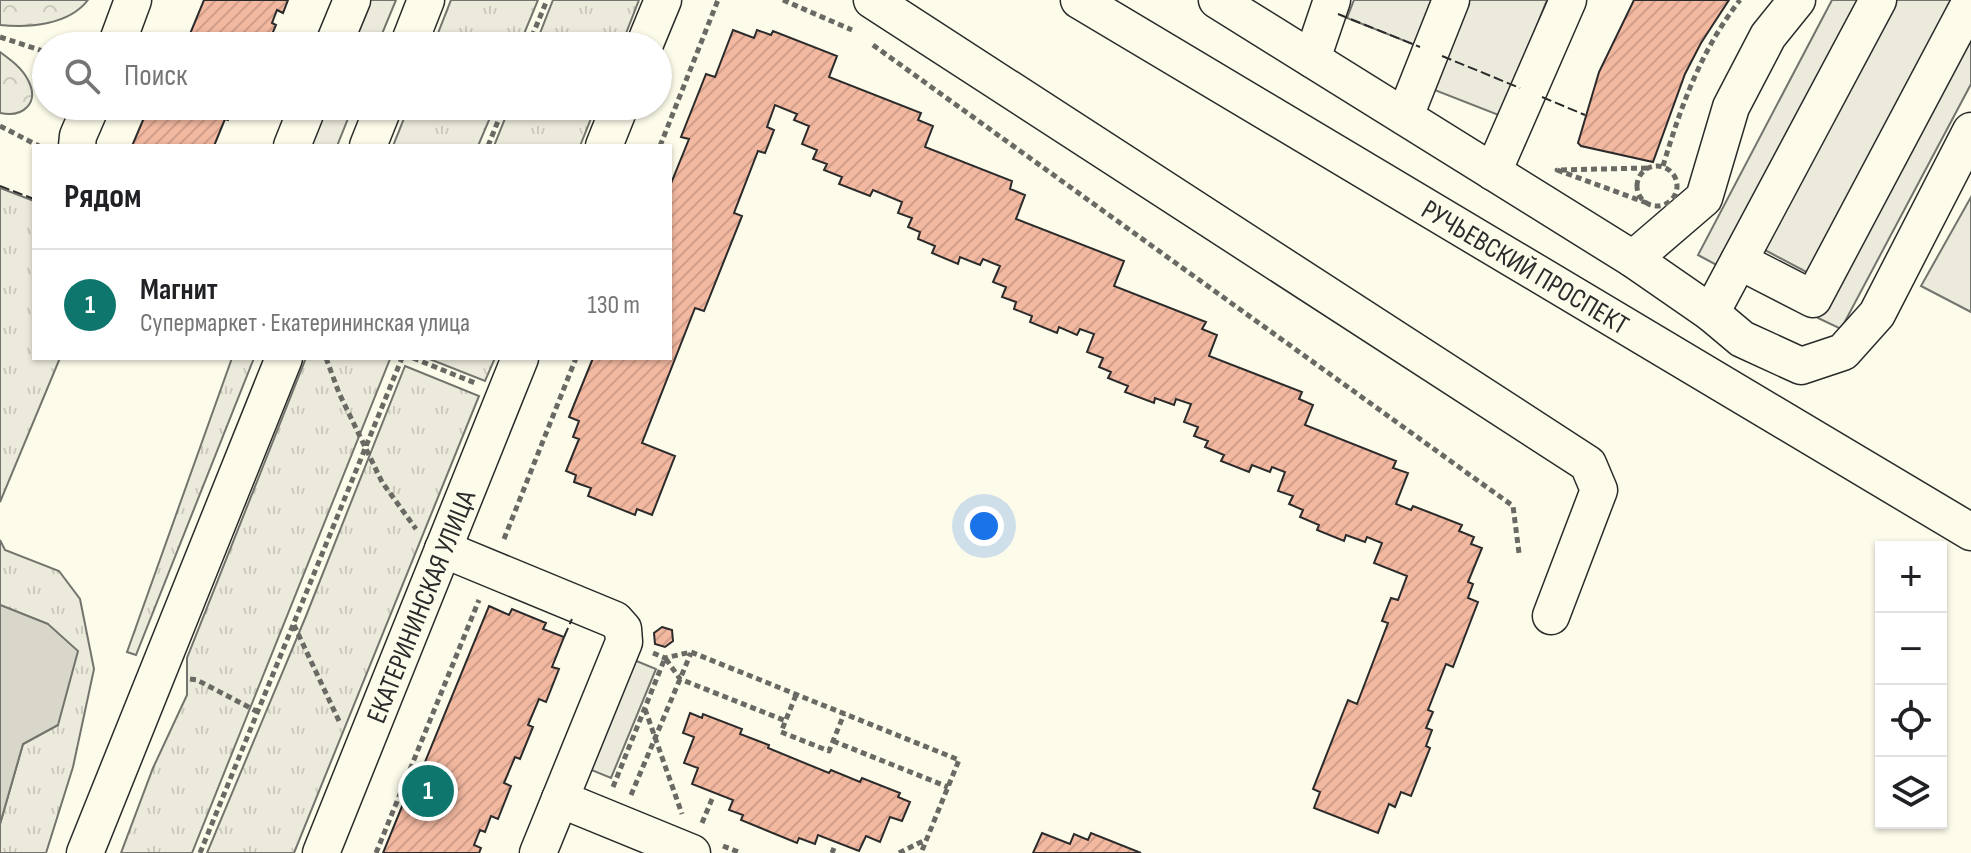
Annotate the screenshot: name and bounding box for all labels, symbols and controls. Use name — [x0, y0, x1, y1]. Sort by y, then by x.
search box — [32, 32, 672, 120]
icon: search — [60, 54, 104, 98]
text: Поиск — [124, 58, 187, 94]
text: Рядом — [64, 176, 142, 217]
street label: РУЧЬЕВСКИЙ ПРОСПЕКТ — [1415, 193, 1634, 342]
text: Магнит — [140, 272, 218, 308]
text: 1 — [85, 290, 95, 321]
text: 130 m — [588, 290, 640, 321]
text: Супермаркет · Екатерининская улица — [140, 308, 470, 339]
street label: ЕКАТЕРИНИНСКАЯ УЛИЦА — [360, 485, 484, 728]
your location — [964, 506, 1004, 546]
map controls — [1875, 541, 1947, 829]
button: + — [1875, 541, 1947, 613]
button: − — [1875, 613, 1947, 685]
button: locate — [1875, 685, 1947, 757]
button: layers — [1875, 757, 1947, 829]
pin: 1 — [402, 761, 454, 821]

